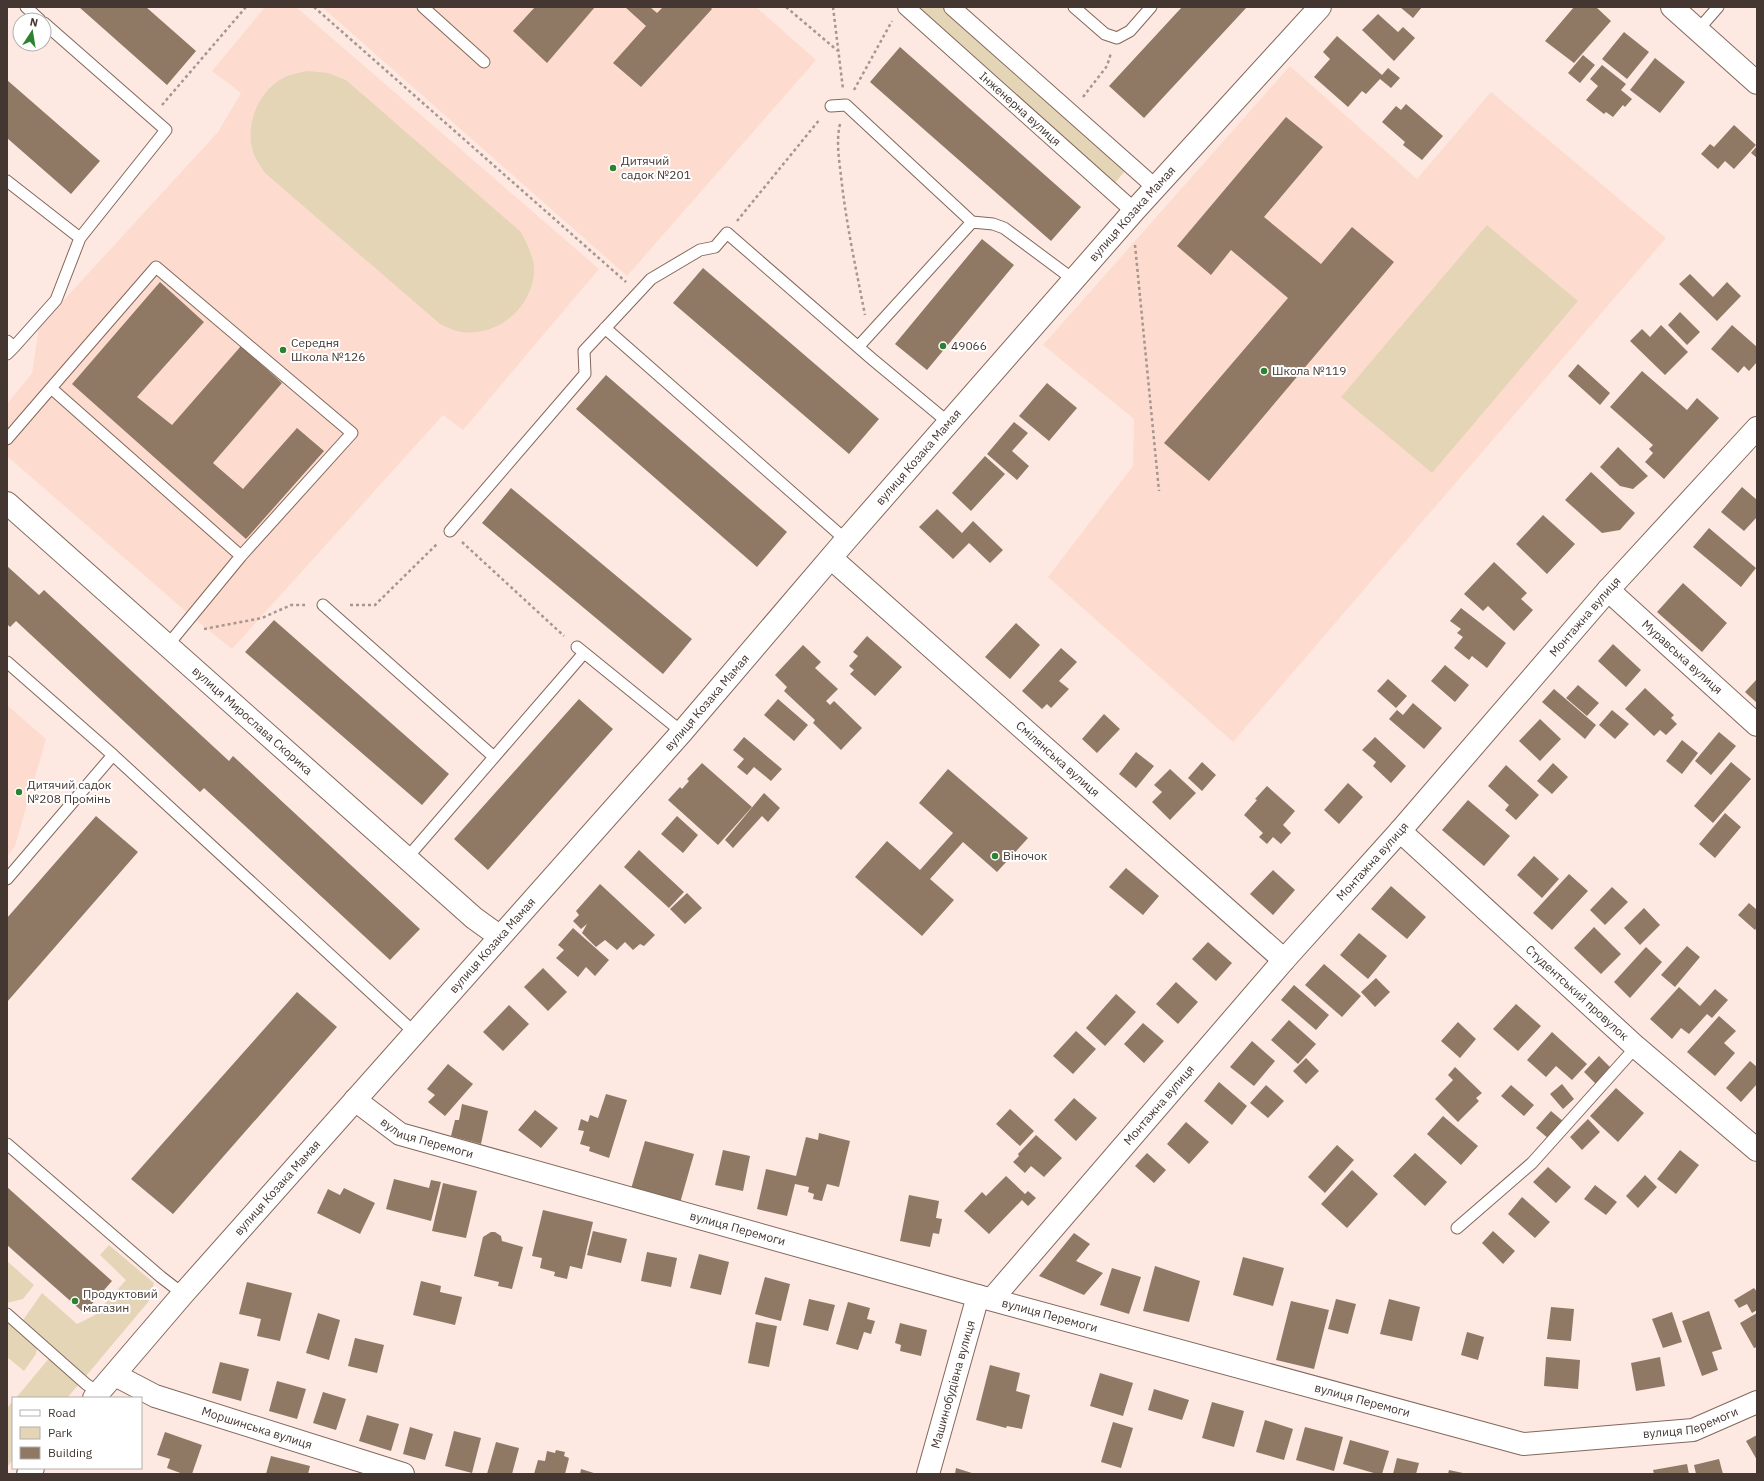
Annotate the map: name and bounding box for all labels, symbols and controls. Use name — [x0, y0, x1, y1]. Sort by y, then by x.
north arrow — [12, 12, 52, 52]
text: N — [29, 15, 39, 30]
street label: Інженерна вулиця — [976, 68, 1064, 149]
place label: Дитячий садок №201 — [621, 153, 691, 182]
marker: Дитячий садок №201 — [608, 163, 618, 173]
street label: вулиця Козака Мамая — [1086, 163, 1178, 264]
place label: Середня Школа №126 — [291, 335, 366, 364]
place label: 49066 — [951, 338, 987, 353]
marker: 49066 — [938, 341, 948, 351]
marker: Середня Школа №126 — [278, 345, 288, 355]
place label: Школа №119 — [1272, 363, 1347, 378]
marker: Школа №119 — [1259, 366, 1269, 376]
street label: вулиця Козака Мамая — [872, 406, 964, 508]
street label: Монтажна вулиця — [1546, 573, 1623, 659]
street label: Муравська вулиця — [1639, 616, 1726, 697]
street label: вулиця Козака Мамая — [661, 651, 752, 754]
street label: вулиця Мирослава Скорика — [189, 663, 316, 778]
street label: Смілянська вулиця — [1013, 718, 1103, 800]
place label: Дитячий садок №208 Промінь — [27, 777, 112, 806]
marker: Дитячий садок №208 Промінь — [14, 787, 24, 797]
street label: Монтажна вулиця — [1333, 819, 1412, 904]
place label: Віночок — [1003, 848, 1048, 863]
marker: Віночок — [990, 851, 1000, 861]
street label: вулиця Козака Мамая — [446, 894, 538, 996]
street label: Студентський провулок — [1523, 942, 1632, 1044]
street label: Монтажна вулиця — [1120, 1062, 1197, 1148]
street label: вулиця Перемоги — [378, 1114, 475, 1161]
street label: вулиця Козака Мамая — [231, 1137, 323, 1238]
street label: вулиця Перемоги — [688, 1208, 787, 1249]
place label: Продуктовий магазин — [83, 1286, 158, 1315]
street label: вулиця Перемоги — [1000, 1295, 1099, 1335]
marker: Продуктовий магазин — [70, 1296, 80, 1306]
street label: Машинобудівна вулиця — [928, 1319, 978, 1450]
street label: вулиця Перемоги — [1313, 1380, 1412, 1420]
legend — [12, 1397, 142, 1469]
street label: Моршинська вулиця — [200, 1403, 314, 1452]
street label: вулиця Перемоги — [1642, 1403, 1740, 1441]
text: Road — [48, 1405, 76, 1420]
text: Park — [48, 1425, 73, 1440]
text: Building — [48, 1445, 93, 1460]

